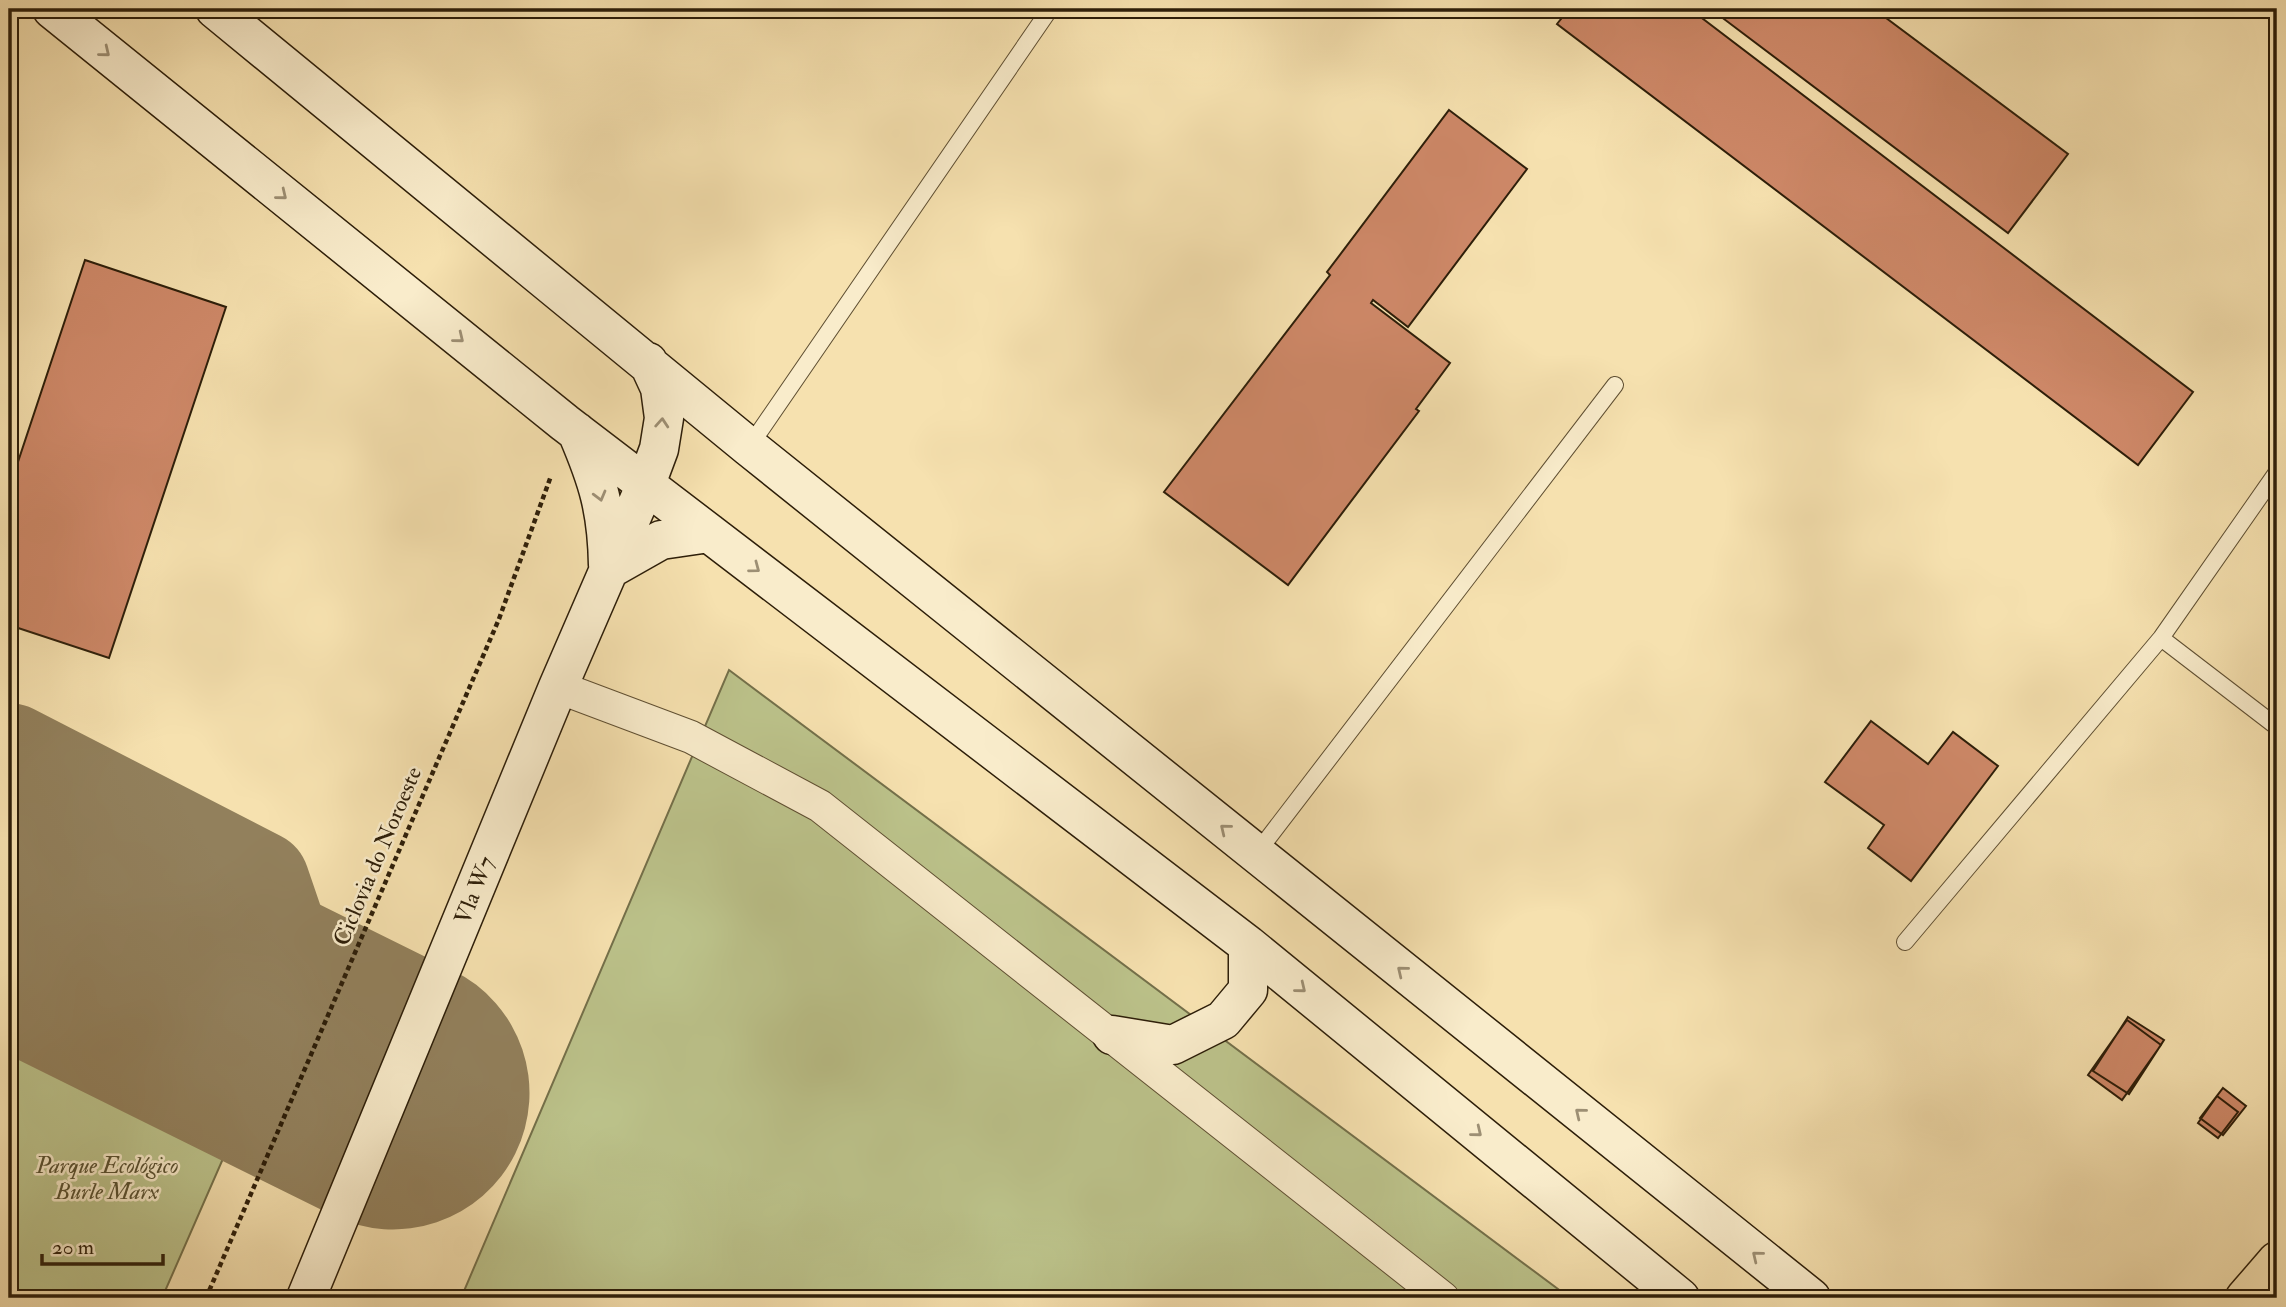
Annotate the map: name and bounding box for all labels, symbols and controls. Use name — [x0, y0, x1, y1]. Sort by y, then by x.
one-way arrow — [98, 43, 110, 56]
one-way arrow — [275, 186, 287, 199]
one-way arrow — [452, 329, 464, 342]
one-way arrow — [654, 417, 669, 428]
one-way arrow — [592, 489, 606, 501]
one-way arrow — [747, 559, 759, 572]
street label: Ciclovia do Noroeste — [327, 762, 428, 950]
one-way arrow — [1220, 824, 1232, 837]
street label: Vla W7 — [448, 851, 501, 928]
one-way arrow — [1398, 967, 1411, 979]
one-way arrow — [1292, 980, 1305, 992]
one-way arrow — [1575, 1109, 1587, 1122]
one-way arrow — [1468, 1124, 1481, 1136]
park label: Parque Ecológico Burle Marx — [35, 1151, 178, 1206]
scale bar — [42, 1223, 163, 1267]
text: 20 m — [52, 1234, 94, 1261]
one-way arrow — [1753, 1251, 1765, 1264]

